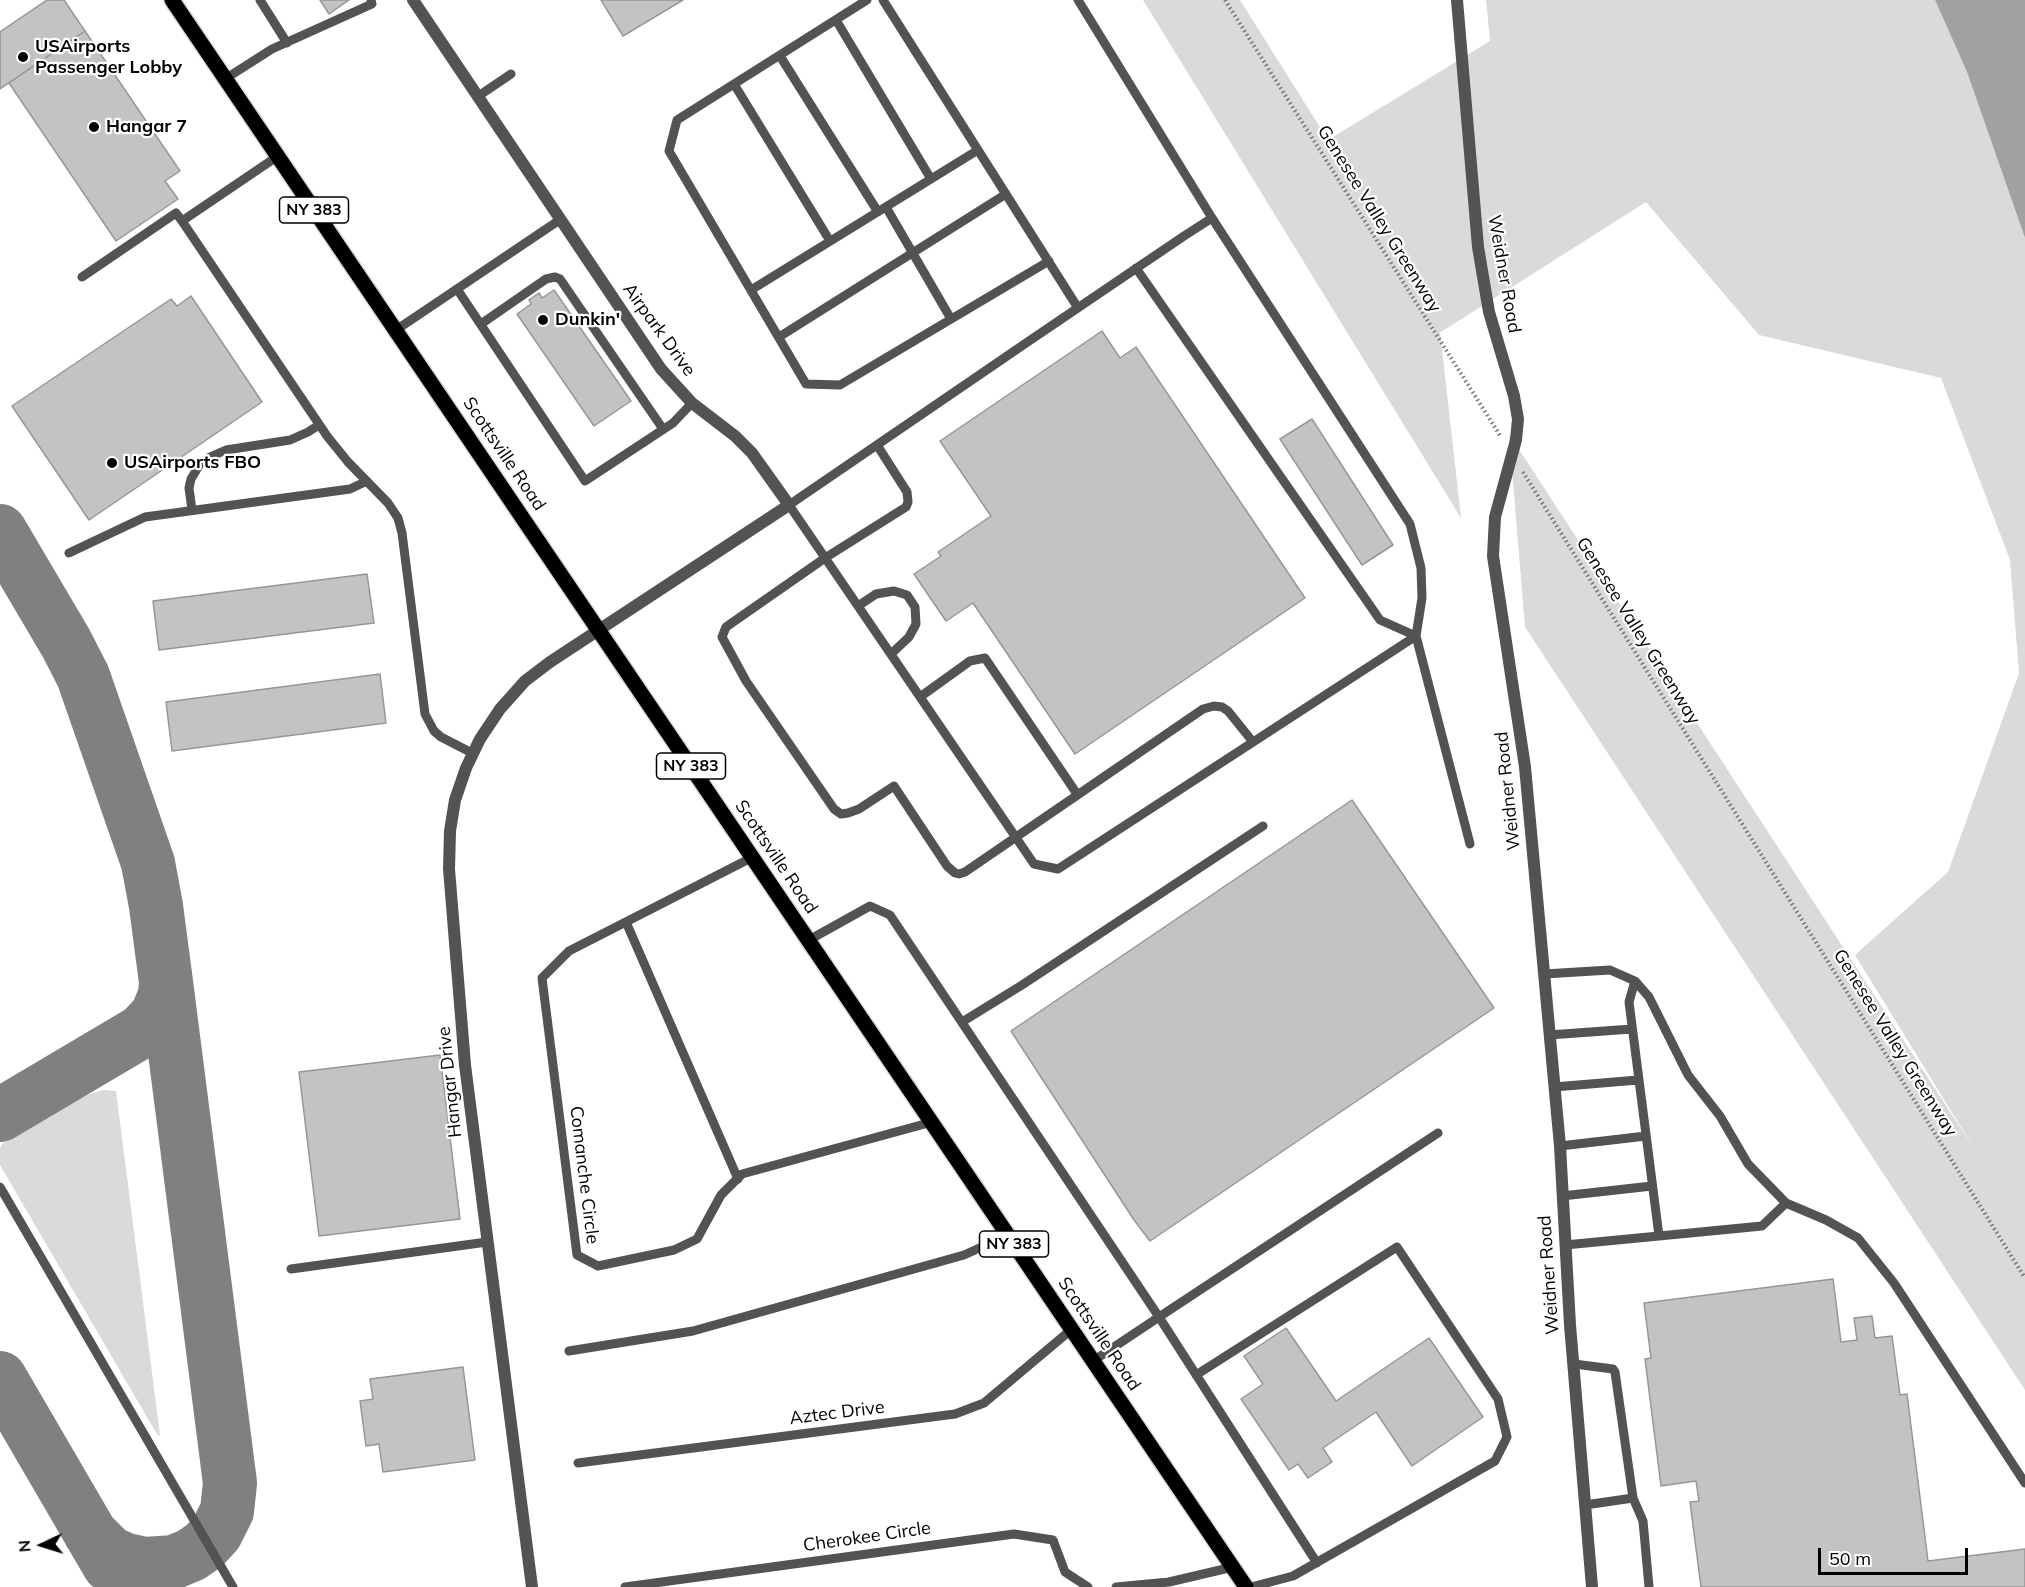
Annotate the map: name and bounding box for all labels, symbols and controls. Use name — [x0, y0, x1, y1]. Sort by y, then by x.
place label: USAirports Passenger Lobby — [35, 36, 182, 78]
marker: USAirports Passenger Lobby — [16, 50, 30, 64]
place label: Hangar 7 — [106, 116, 187, 138]
marker: Hangar 7 — [87, 120, 101, 134]
street label: Genesee Valley Greenway — [1312, 121, 1446, 317]
road number: NY 383 — [280, 197, 348, 223]
street label: Weidner Road — [1483, 213, 1525, 335]
street label: Airpark Drive — [618, 279, 700, 381]
place label: Dunkin' — [555, 309, 620, 331]
marker: Dunkin' — [536, 313, 550, 327]
street label: Scottsville Road — [458, 393, 550, 515]
place label: USAirports FBO — [124, 452, 261, 474]
marker: USAirports FBO — [105, 456, 119, 470]
street label: Genesee Valley Greenway — [1571, 533, 1705, 729]
street label: Weidner Road — [1491, 730, 1525, 852]
road number: NY 383 — [656, 753, 726, 779]
street label: Scottsville Road — [730, 796, 822, 918]
street label: Genesee Valley Greenway — [1828, 945, 1962, 1141]
street label: Hangar Drive — [433, 1025, 467, 1139]
street label: Comanche Circle — [565, 1105, 603, 1245]
street label: Weidner Road — [1534, 1215, 1564, 1335]
road number: NY 383 — [980, 1231, 1048, 1257]
street label: Scottsville Road — [1053, 1273, 1145, 1395]
street label: Aztec Drive — [788, 1396, 886, 1430]
north arrow — [12, 1515, 72, 1575]
street label: Cherokee Circle — [802, 1517, 932, 1557]
scale bar — [1821, 1536, 1971, 1574]
text: N — [14, 1540, 34, 1553]
text: 50 m — [1829, 1547, 1871, 1570]

